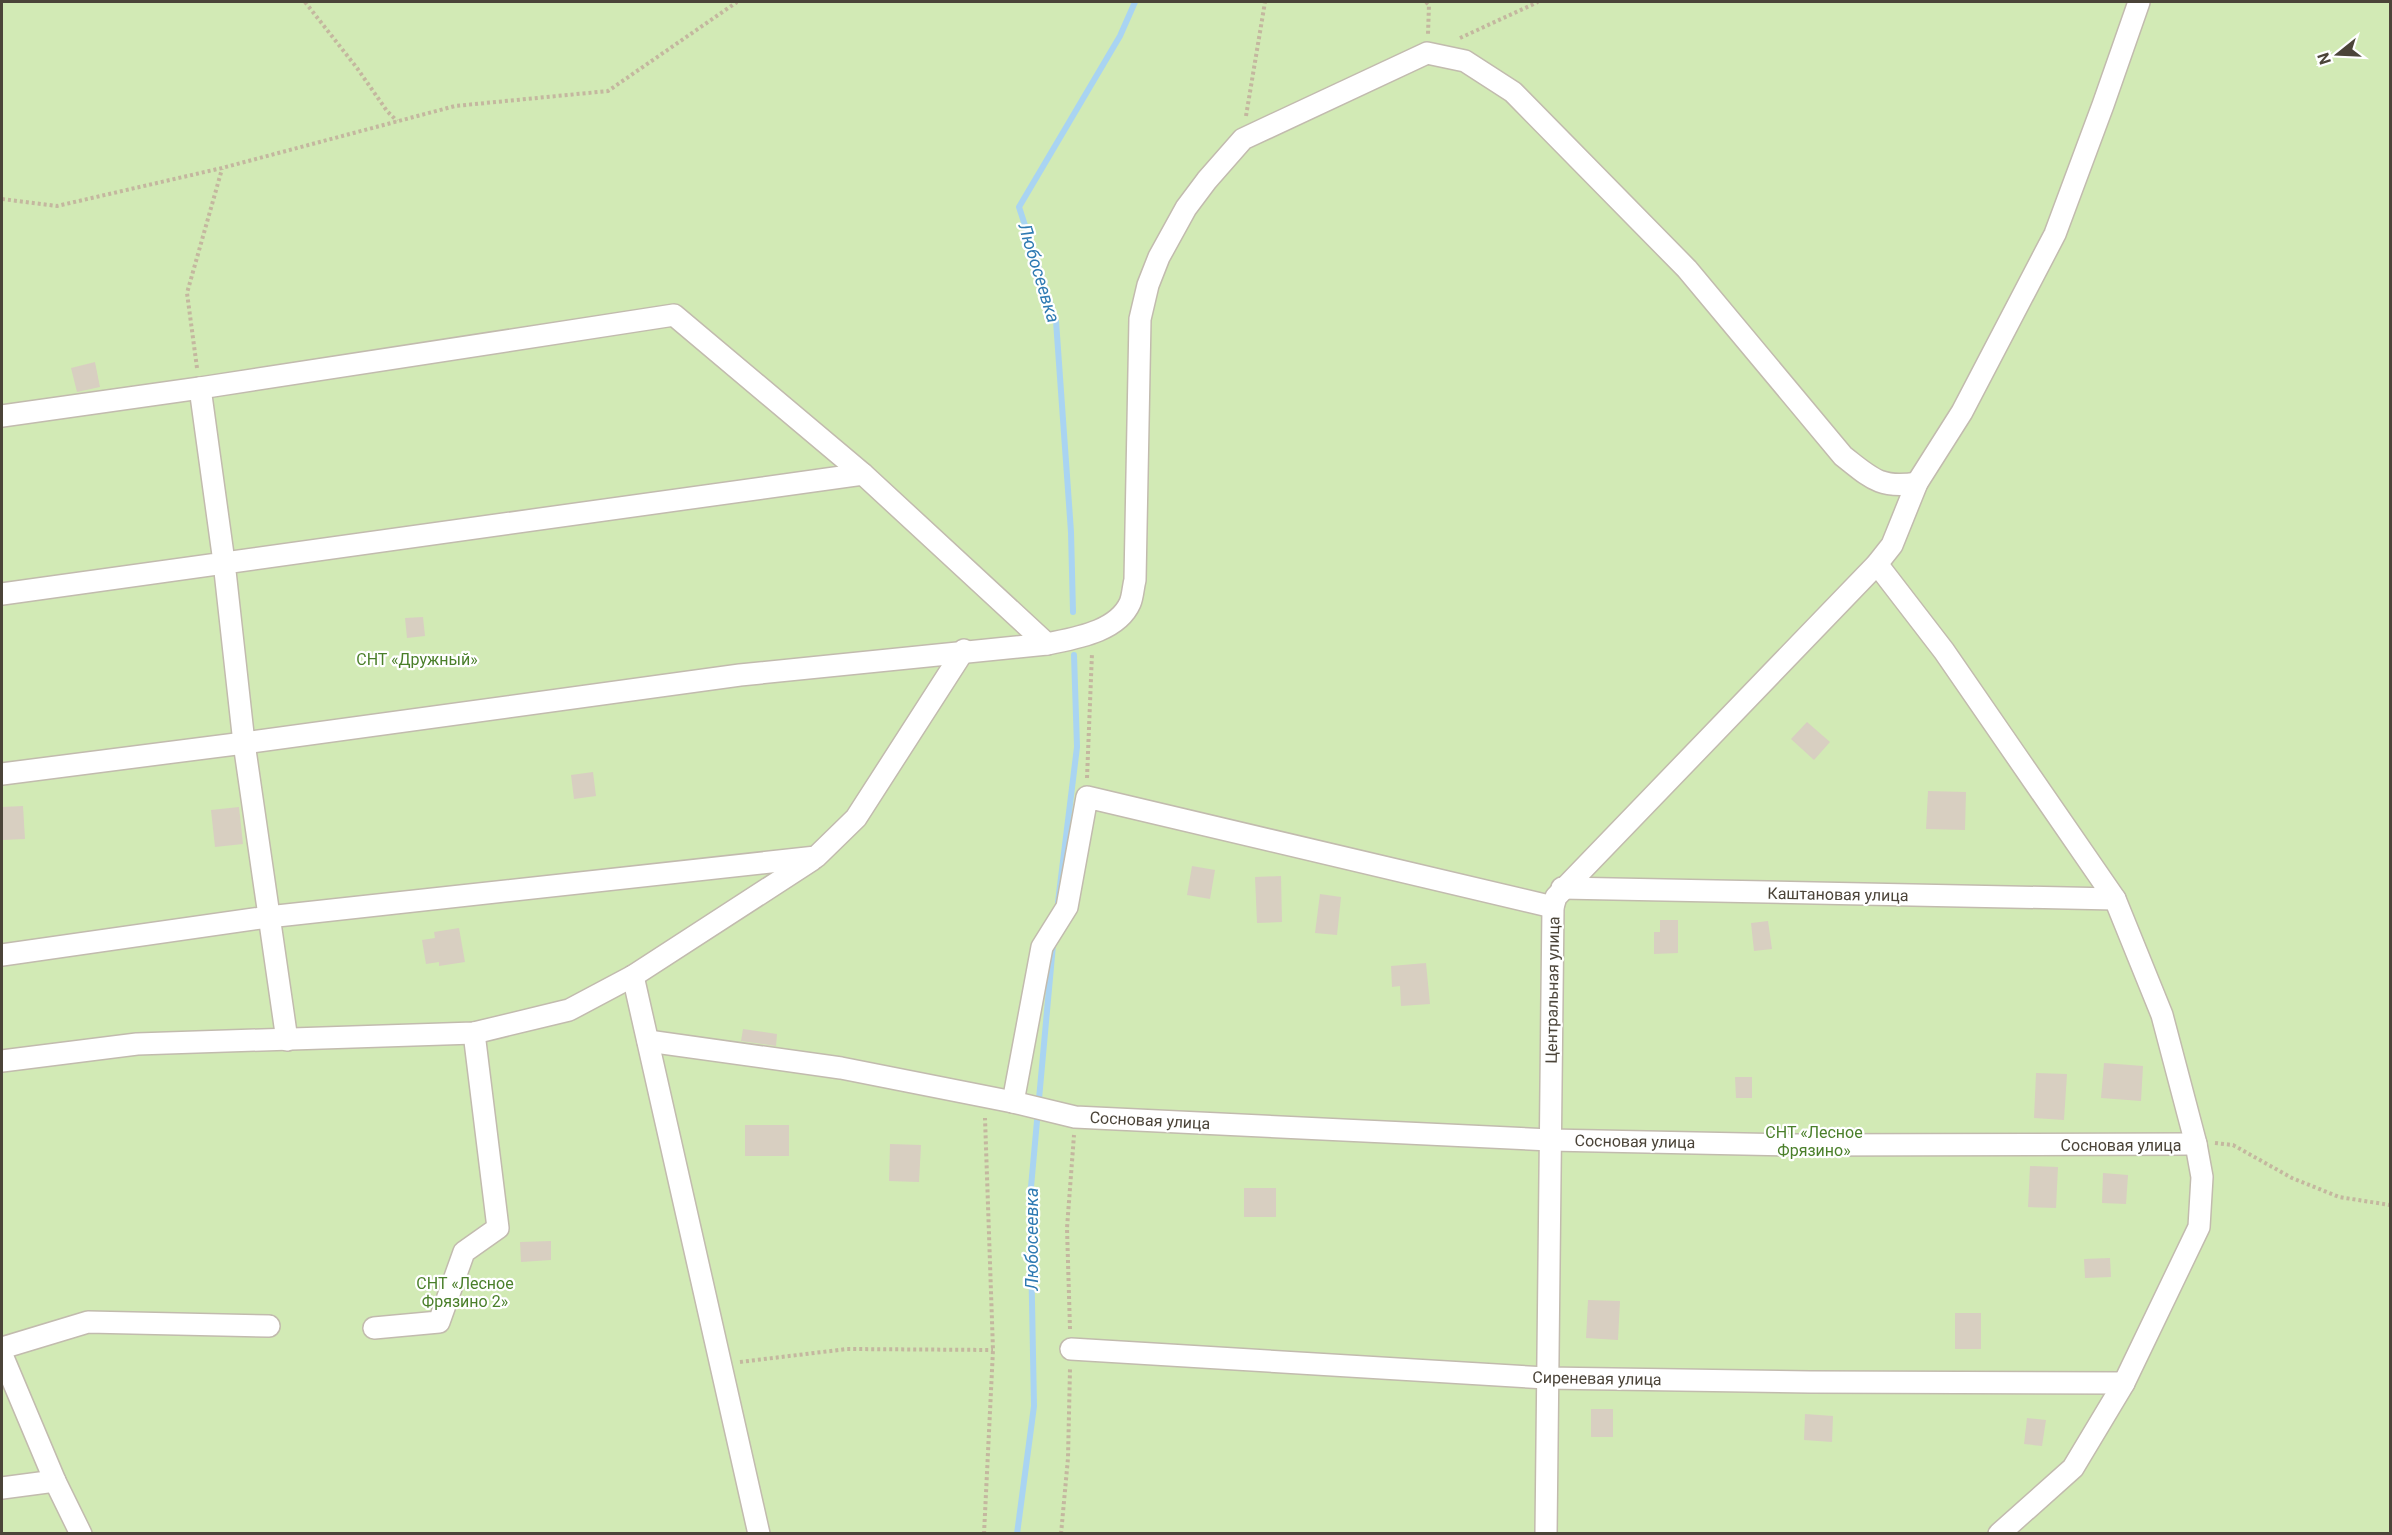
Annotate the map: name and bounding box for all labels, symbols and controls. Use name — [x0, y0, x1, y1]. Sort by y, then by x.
north arrow — [2308, 24, 2368, 84]
text: N — [2313, 50, 2335, 67]
water label: Любосеевка — [1014, 220, 1065, 325]
park label: СНТ «Дружный» — [356, 650, 478, 669]
street label: Каштановая улица — [1767, 884, 1909, 905]
street label: Центральная улица — [1542, 916, 1563, 1064]
street label: Сосновая улица — [1089, 1108, 1211, 1133]
park label: СНТ «Лесное Фрязино» — [1765, 1123, 1863, 1160]
street label: Сосновая улица — [1574, 1131, 1696, 1152]
street label: Сосновая улица — [2061, 1136, 2181, 1155]
water label: Любосеевка — [1021, 1188, 1042, 1291]
park label: СНТ «Лесное Фрязино 2» — [416, 1274, 514, 1311]
street label: Сиреневая улица — [1532, 1368, 1662, 1389]

